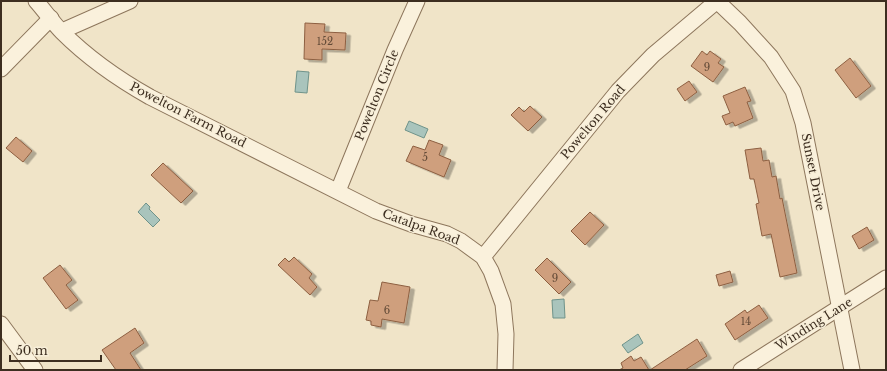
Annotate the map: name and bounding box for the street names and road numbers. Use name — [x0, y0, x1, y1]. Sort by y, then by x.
street label: Powelton Circle — [351, 47, 402, 143]
street label: Powelton Farm Road — [128, 79, 249, 150]
street label: Powelton Road — [557, 81, 628, 162]
street label: Sunset Drive — [799, 132, 828, 212]
street label: Catalpa Road — [380, 206, 462, 247]
street label: Winding Lane — [772, 294, 855, 354]

